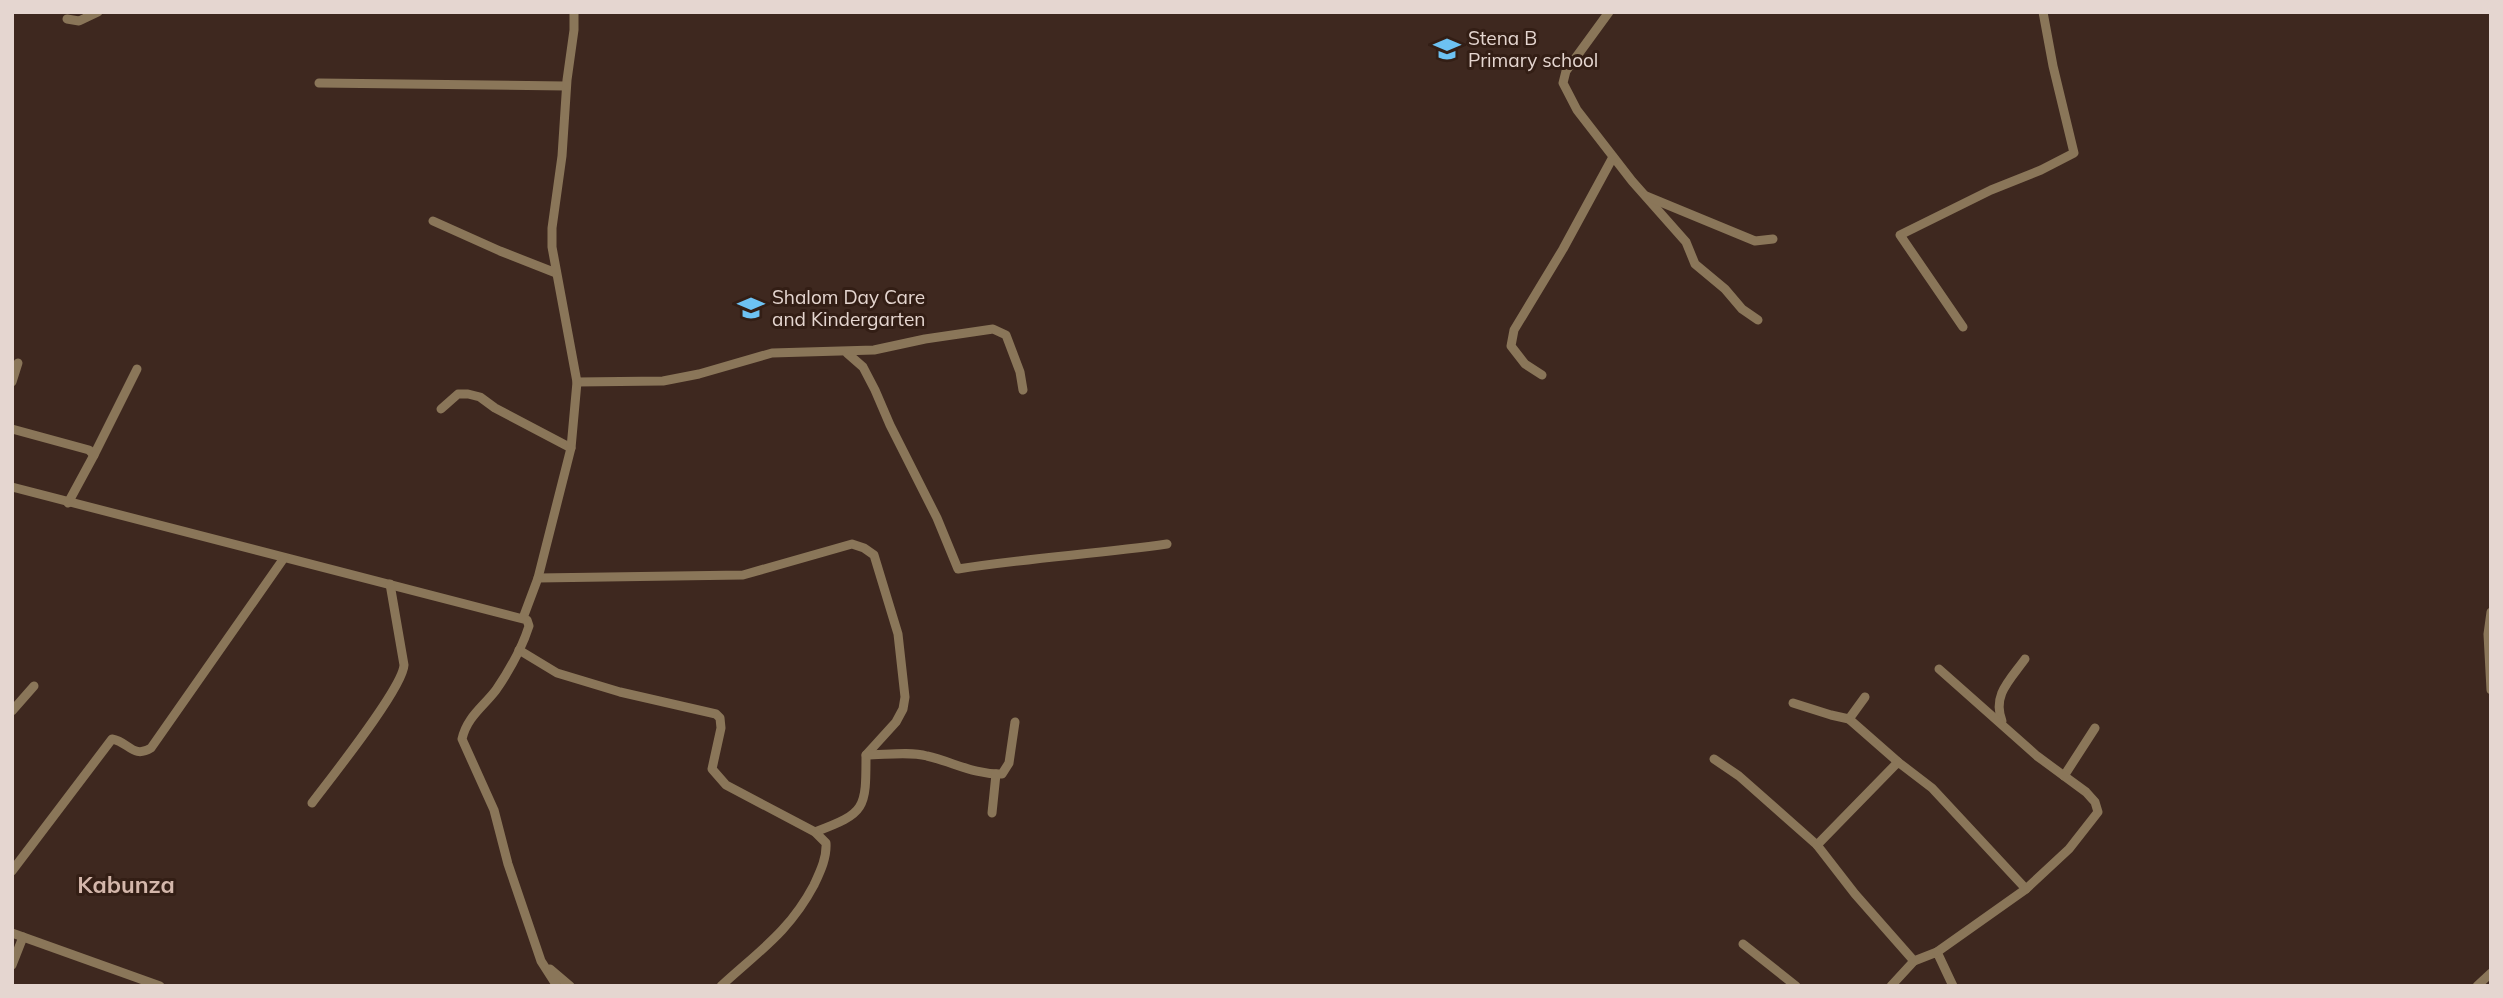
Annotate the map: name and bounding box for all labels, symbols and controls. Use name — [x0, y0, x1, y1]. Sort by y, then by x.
place label: Stena B Primary school — [1468, 26, 1598, 72]
school or university icon: Stena B Primary school — [1432, 34, 1462, 64]
place label: Shalom Day Care and Kindergarten — [772, 285, 925, 331]
school or university icon: Shalom Day Care and Kindergarten — [736, 293, 766, 323]
district label: Kabunza — [77, 870, 175, 899]

